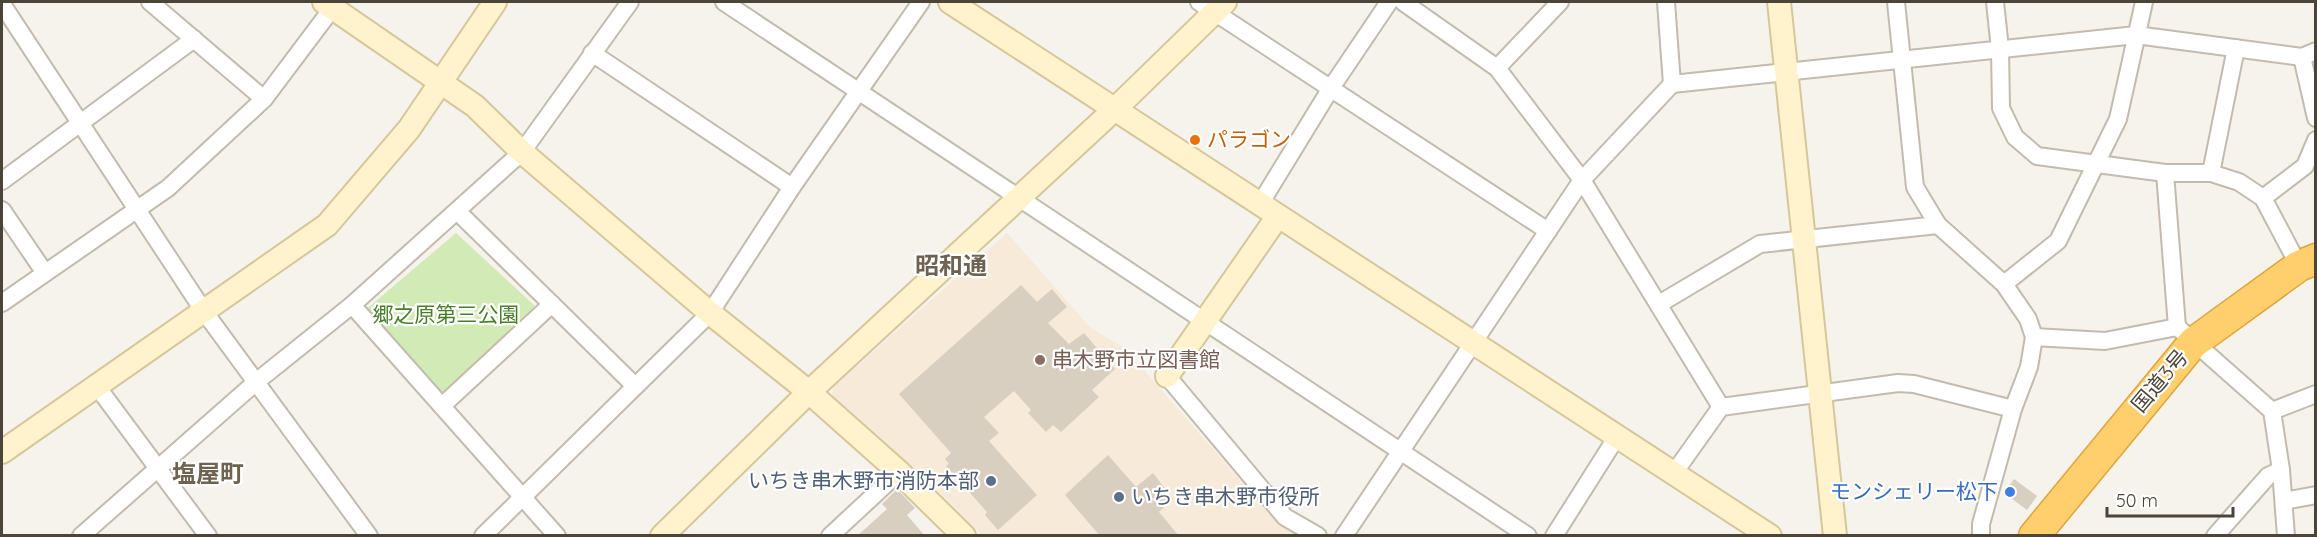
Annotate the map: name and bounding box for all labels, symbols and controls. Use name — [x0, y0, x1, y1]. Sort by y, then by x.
place label: パラゴン — [1207, 126, 1291, 152]
marker: パラゴン — [1188, 133, 1202, 147]
district label: 昭和通 — [915, 250, 987, 280]
park label: 郷之原第三公園 — [373, 301, 520, 327]
street label: 国道3号 — [2125, 344, 2193, 417]
place label: 串木野市立図書館 — [1052, 346, 1220, 372]
marker: 串木野市立図書館 — [1033, 353, 1047, 367]
district label: 塩屋町 — [172, 458, 244, 488]
place label: いちき串木野市消防本部 — [748, 467, 979, 493]
marker: いちき串木野市消防本部 — [984, 474, 998, 488]
place label: モンシェリー松下 — [1830, 478, 1998, 504]
scale bar — [2107, 480, 2233, 518]
place label: いちき串木野市役所 — [1131, 483, 1320, 509]
marker: モンシェリー松下 — [2003, 485, 2017, 499]
text: 50 m — [2116, 489, 2158, 512]
marker: いちき串木野市役所 — [1112, 490, 1126, 504]

